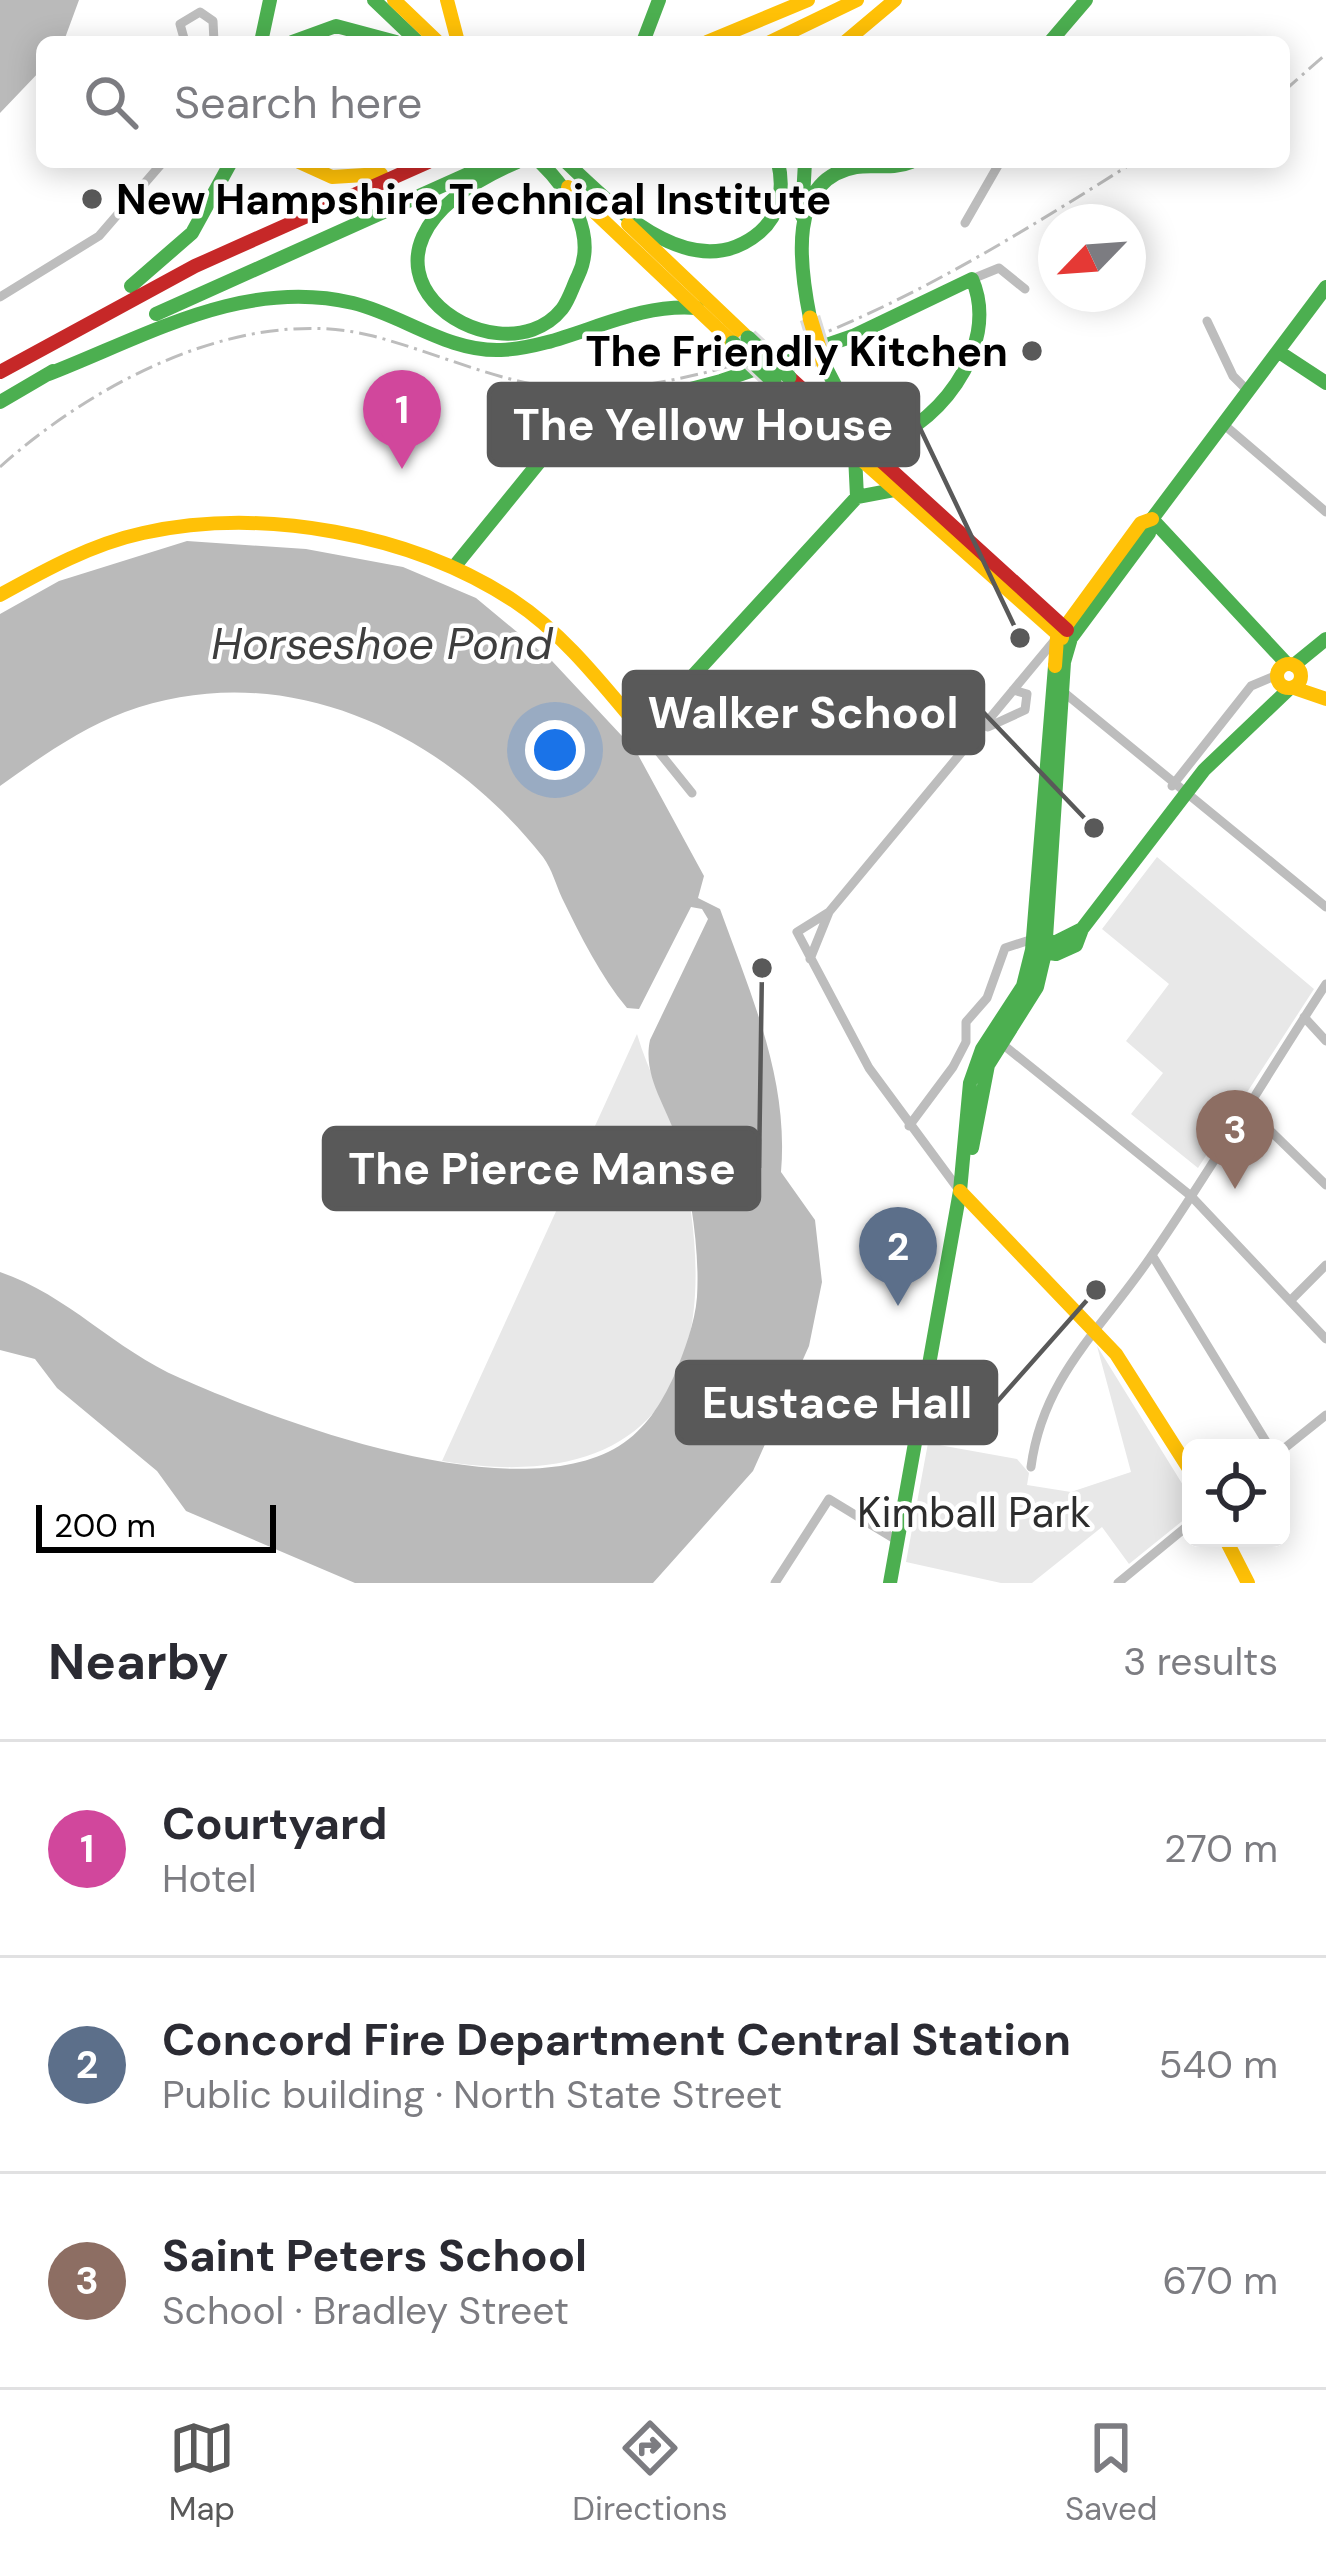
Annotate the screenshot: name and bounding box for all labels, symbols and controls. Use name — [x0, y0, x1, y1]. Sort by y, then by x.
search box — [36, 36, 1290, 168]
icon: search — [78, 69, 144, 135]
text: Search here — [174, 73, 422, 132]
place label: New Hampshire Technical Institute — [116, 172, 831, 227]
marker: New Hampshire Technical Institute — [79, 186, 105, 212]
north arrow — [1038, 204, 1146, 312]
place label: The Friendly Kitchen — [585, 324, 1008, 379]
marker: The Friendly Kitchen — [1019, 338, 1045, 364]
pin: 1 — [363, 370, 441, 469]
callout: The Yellow House — [489, 384, 918, 465]
text: The Yellow House — [513, 395, 893, 454]
water label: Horseshoe Pond — [211, 614, 554, 673]
callout: Walker School — [624, 672, 983, 753]
text: Walker School — [648, 683, 958, 742]
your location — [525, 720, 585, 780]
pin: 3 — [1196, 1090, 1274, 1189]
callout: The Pierce Manse — [324, 1128, 759, 1209]
text: The Pierce Manse — [348, 1139, 736, 1198]
pin: 2 — [859, 1207, 937, 1306]
callout: Eustace Hall — [677, 1362, 996, 1443]
text: Eustace Hall — [702, 1373, 972, 1432]
map controls — [1182, 1439, 1290, 1547]
button: locate — [1182, 1439, 1290, 1547]
park label: Kimball Park — [857, 1485, 1091, 1540]
scale bar — [36, 1499, 276, 1552]
text: 200 m — [54, 1504, 156, 1547]
text: Nearby — [48, 1628, 229, 1695]
text: 3 results — [1123, 1636, 1278, 1687]
text: Courtyard — [162, 1794, 388, 1853]
text: 1 — [80, 1823, 94, 1874]
text: 270 m — [1164, 1823, 1278, 1874]
text: Hotel — [162, 1853, 257, 1904]
text: Concord Fire Department Central Station — [162, 2010, 1071, 2069]
text: 2 — [76, 2039, 98, 2090]
text: 540 m — [1159, 2039, 1278, 2090]
text: Public building · North State Street — [162, 2069, 782, 2120]
text: Saint Peters School — [162, 2226, 587, 2285]
text: 3 — [75, 2255, 99, 2306]
text: 670 m — [1162, 2255, 1278, 2306]
text: School · Bradley Street — [162, 2285, 569, 2336]
tab: Map — [169, 2415, 235, 2530]
tab: Directions — [572, 2415, 728, 2530]
tab: Saved — [1065, 2415, 1157, 2530]

